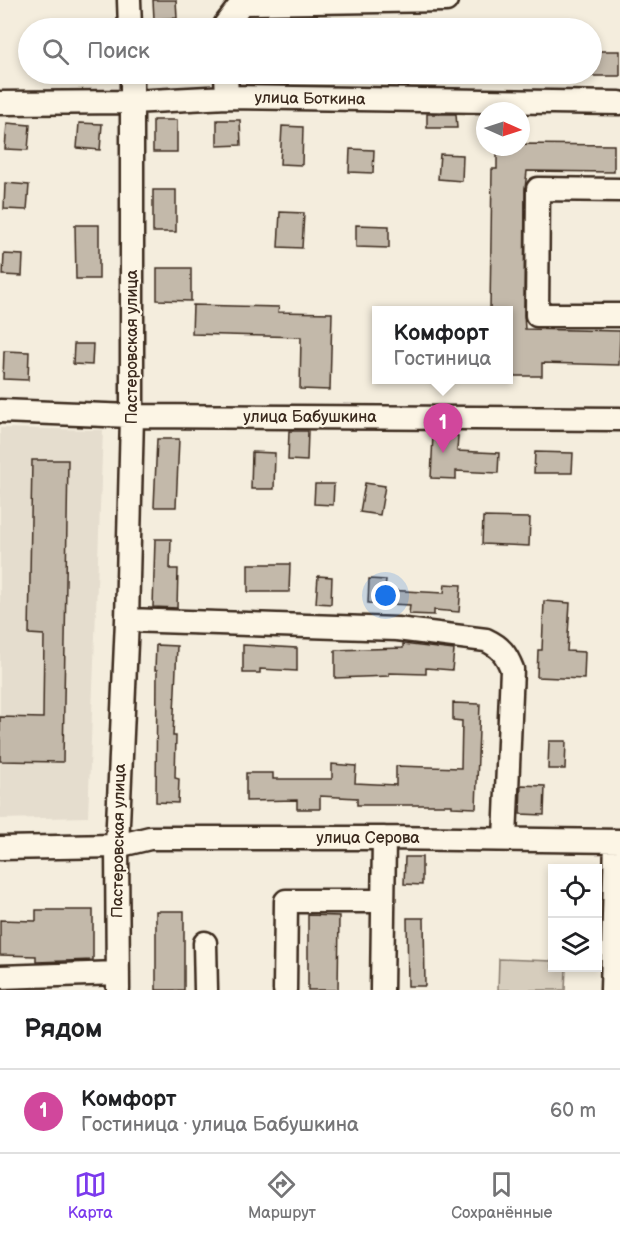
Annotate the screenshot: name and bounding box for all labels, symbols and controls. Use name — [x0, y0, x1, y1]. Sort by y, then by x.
search box — [18, 18, 602, 84]
icon: search — [39, 35, 72, 68]
text: Поиск — [87, 38, 150, 65]
street label: улица Боткина — [254, 89, 366, 109]
north arrow — [476, 102, 530, 156]
street label: Пастеровская улица — [123, 269, 142, 424]
popup — [372, 306, 513, 384]
text: Комфорт — [394, 320, 489, 347]
text: Гостиница — [394, 347, 491, 371]
pin: 1 — [424, 404, 462, 453]
street label: улица Бабушкина — [243, 408, 377, 427]
your location — [371, 581, 400, 610]
street label: Пастеровская улица — [108, 763, 130, 918]
street label: улица Серова — [316, 829, 420, 848]
map controls — [548, 864, 602, 972]
button: locate — [548, 864, 602, 918]
button: layers — [548, 918, 602, 972]
text: Рядом — [24, 1014, 102, 1045]
text: Комфорт — [81, 1086, 176, 1113]
text: 1 — [39, 1099, 48, 1123]
text: 60 m — [550, 1099, 596, 1123]
text: Гостиница · улица Бабушкина — [81, 1113, 359, 1137]
tab: Карта — [68, 1168, 113, 1223]
tab: Маршрут — [248, 1168, 316, 1223]
tab: Сохранённые — [451, 1168, 552, 1223]

